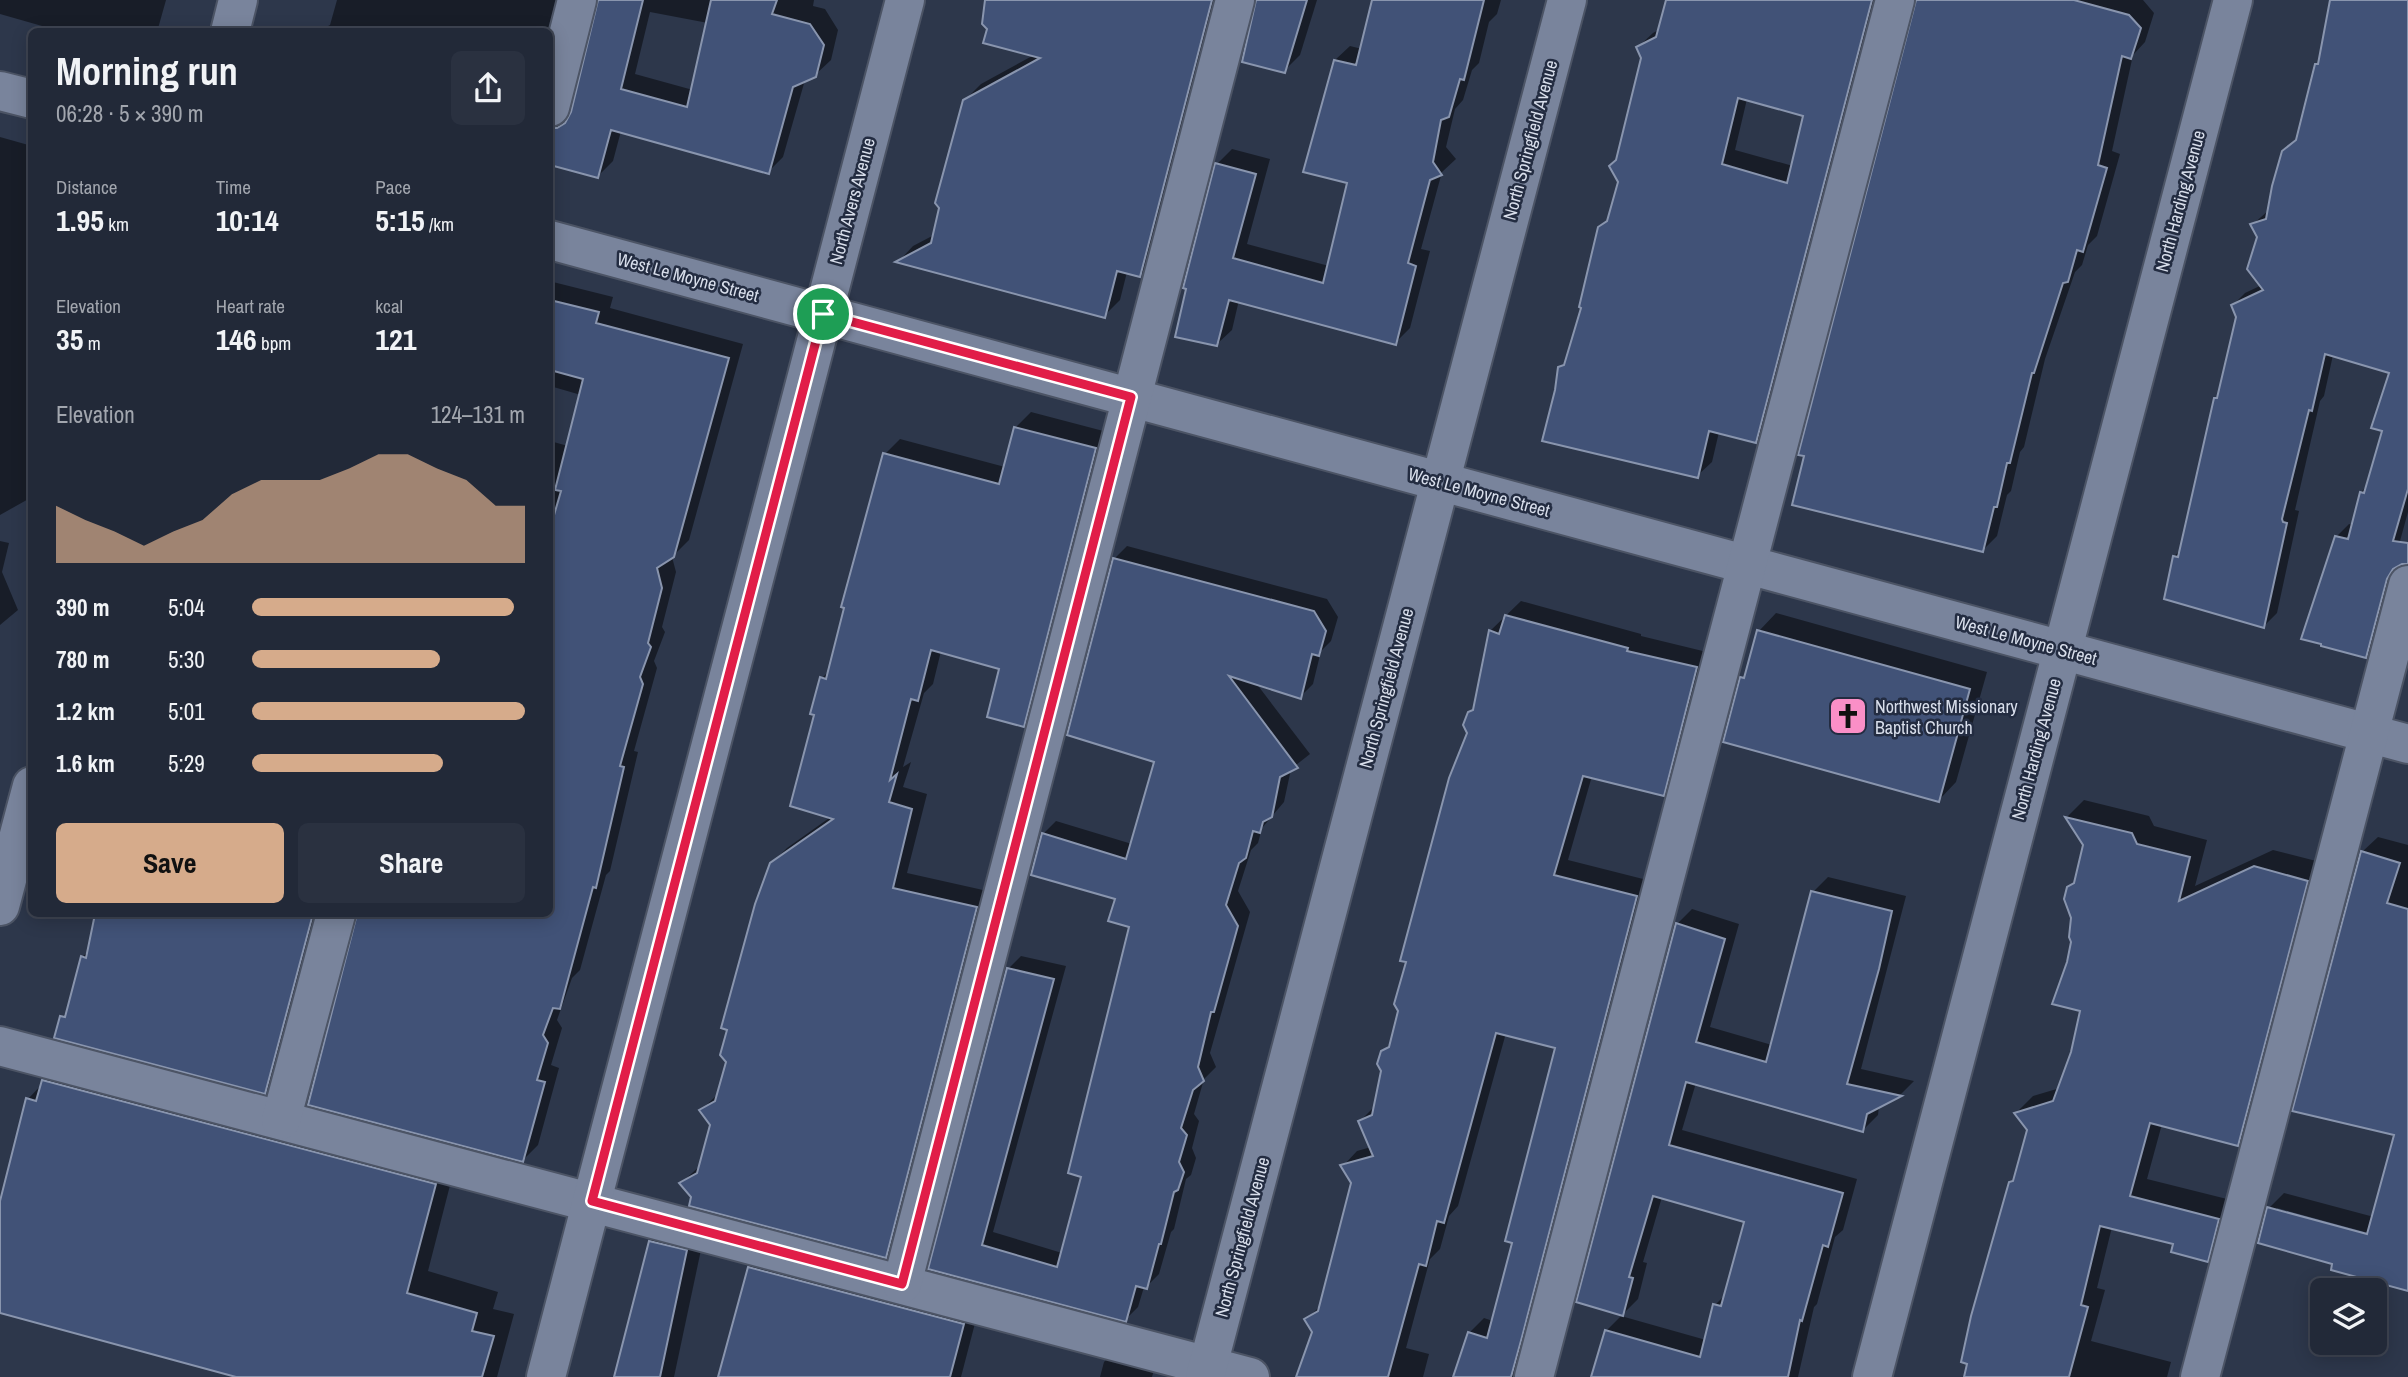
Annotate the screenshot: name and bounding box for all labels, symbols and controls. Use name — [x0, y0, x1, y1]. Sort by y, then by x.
text: Morning run — [56, 46, 238, 97]
button: share — [451, 51, 525, 125]
street label: North Springfield Avenue — [1497, 57, 1563, 223]
text: 06:28 · 5 × 390 m — [56, 98, 203, 129]
street label: North Harding Avenue — [2149, 127, 2211, 275]
street label: North Avers Avenue — [823, 135, 881, 267]
text: Distance — [56, 174, 117, 200]
text: Time — [216, 174, 251, 200]
text: Pace — [375, 174, 411, 200]
text: 1.95 — [56, 200, 104, 240]
text: 10:14 — [216, 200, 279, 240]
text: 5:15 — [375, 200, 425, 240]
text: km — [104, 211, 129, 237]
text: /km — [425, 211, 454, 237]
street label: West Le Moyne Street — [614, 246, 762, 308]
pin — [793, 284, 853, 344]
text: Elevation — [56, 293, 121, 319]
text: Heart rate — [216, 293, 285, 319]
text: kcal — [375, 293, 403, 319]
icon: arrive — [804, 295, 842, 333]
text: 35 — [56, 319, 83, 359]
text: 146 — [216, 319, 257, 359]
text: 121 — [375, 319, 416, 359]
text: m — [83, 330, 101, 356]
text: bpm — [257, 330, 291, 356]
text: Elevation — [56, 399, 135, 430]
text: 124–131 m — [431, 399, 525, 430]
street label: West Le Moyne Street — [1405, 461, 1553, 523]
text: 390 m — [56, 592, 109, 623]
text: 5:04 — [168, 592, 205, 623]
street label: North Springfield Avenue — [1353, 605, 1419, 771]
street label: West Le Moyne Street — [1952, 609, 2100, 671]
text: 780 m — [56, 644, 109, 675]
text: 5:30 — [168, 644, 205, 675]
street label: North Harding Avenue — [2005, 675, 2067, 823]
place label: Northwest Missionary Baptist Church — [1875, 694, 2018, 740]
church icon: Northwest Missionary Baptist Church — [1827, 695, 1869, 737]
text: 1.2 km — [56, 696, 115, 727]
text: 5:01 — [168, 696, 205, 727]
text: 1.6 km — [56, 748, 115, 779]
text: 5:29 — [168, 748, 205, 779]
button: Save — [56, 823, 284, 903]
button: Share — [298, 823, 525, 903]
street label: North Springfield Avenue — [1209, 1154, 1275, 1320]
map controls — [2310, 1278, 2387, 1355]
button: layers — [2310, 1278, 2387, 1355]

